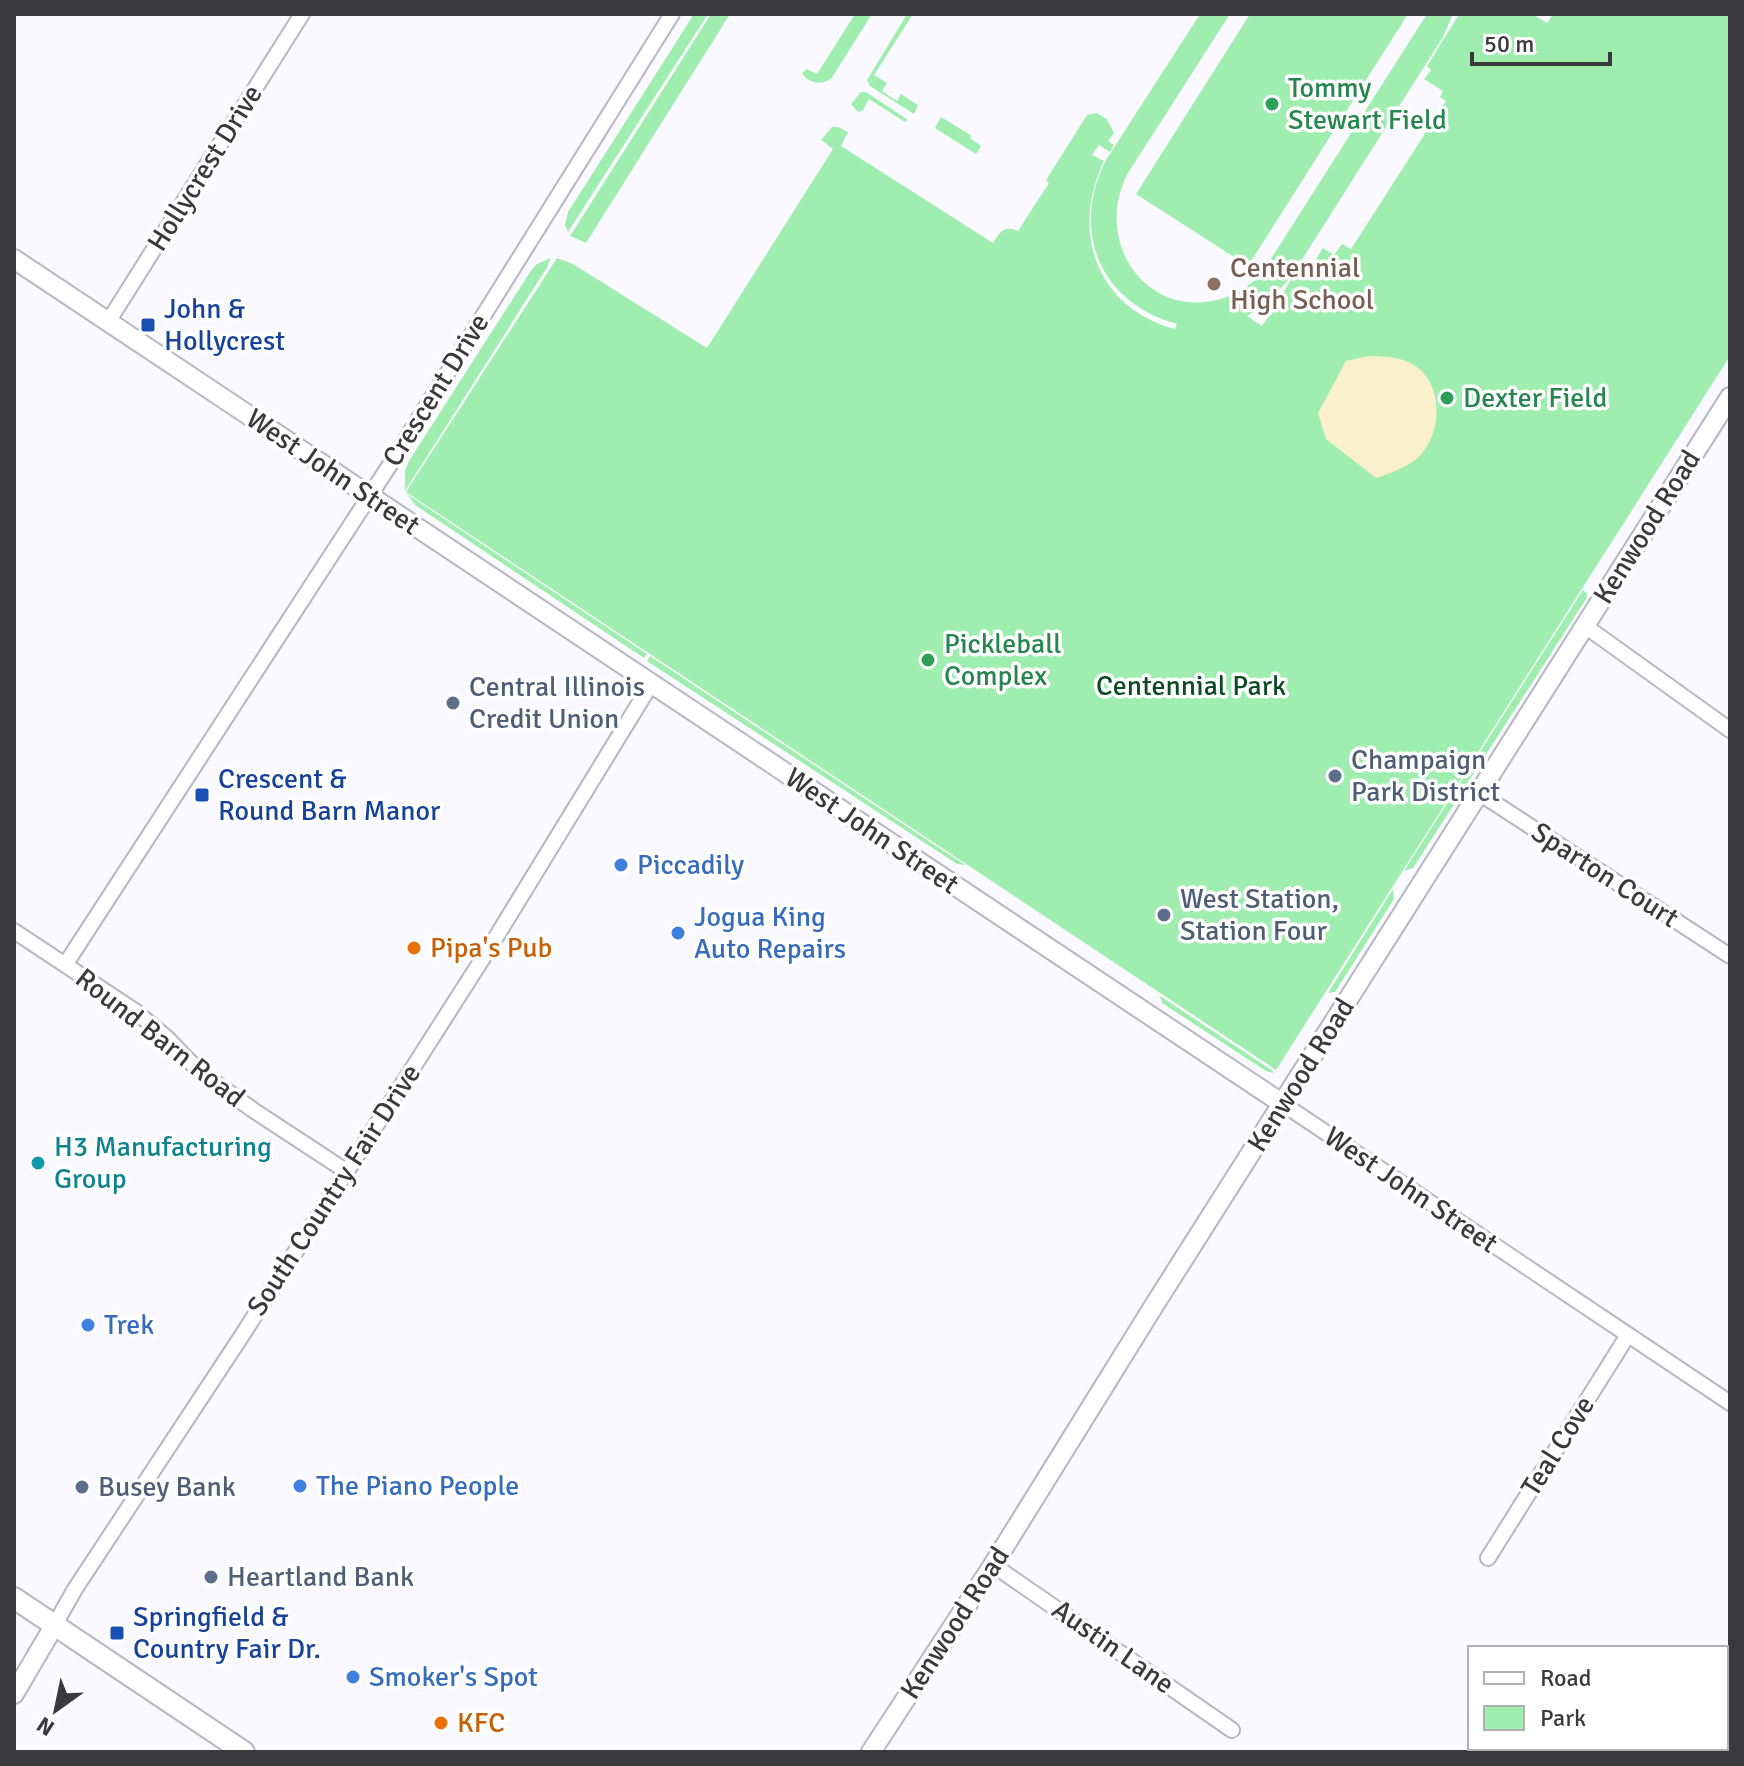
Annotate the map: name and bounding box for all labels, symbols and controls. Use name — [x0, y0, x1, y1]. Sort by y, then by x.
scale bar — [1472, 16, 1610, 66]
text: 50 m — [1484, 29, 1534, 59]
place label: Tommy Stewart Field — [1288, 71, 1447, 137]
street label: Hollycrest Drive — [140, 78, 270, 258]
marker: Tommy Stewart Field — [1263, 95, 1281, 113]
place label: Centennial High School — [1230, 251, 1374, 317]
marker: Centennial High School — [1205, 275, 1223, 293]
place label: John & Hollycrest — [164, 292, 285, 358]
street label: Crescent Drive — [376, 307, 496, 473]
marker: John & Hollycrest — [139, 316, 157, 334]
place label: Dexter Field — [1463, 381, 1607, 415]
marker: Dexter Field — [1438, 389, 1456, 407]
street label: West John Street — [240, 402, 426, 543]
street label: Kenwood Road — [1586, 444, 1708, 610]
place label: Pickleball Complex — [944, 627, 1061, 693]
marker: Pickleball Complex — [919, 651, 937, 669]
park label: Centennial Park — [1096, 669, 1286, 703]
place label: Central Illinois Credit Union — [469, 670, 645, 736]
marker: Central Illinois Credit Union — [444, 694, 462, 712]
place label: Champaign Park District — [1351, 743, 1500, 809]
street label: West John Street — [779, 761, 965, 902]
place label: Crescent & Round Barn Manor — [218, 762, 441, 828]
marker: Champaign Park District — [1326, 767, 1344, 785]
marker: Crescent & Round Barn Manor — [193, 786, 211, 804]
street label: Sparton Court — [1525, 815, 1685, 935]
place label: Piccadily — [637, 848, 744, 882]
marker: Piccadily — [612, 856, 630, 874]
place label: West Station, Station Four — [1180, 882, 1339, 948]
place label: Jogua King Auto Repairs — [694, 900, 846, 966]
marker: West Station, Station Four — [1155, 906, 1173, 924]
marker: Jogua King Auto Repairs — [669, 924, 687, 942]
place label: Pipa's Pub — [430, 931, 552, 965]
marker: Pipa's Pub — [405, 939, 423, 957]
street label: Round Barn Road — [69, 961, 251, 1115]
street label: Kenwood Road — [1240, 992, 1362, 1158]
street label: South Country Fair Drive — [240, 1058, 428, 1322]
street label: West John Street — [1318, 1120, 1504, 1261]
place label: H3 Manufacturing Group — [54, 1130, 272, 1196]
marker: H3 Manufacturing Group — [29, 1154, 47, 1172]
place label: Trek — [104, 1308, 154, 1342]
marker: Trek — [79, 1316, 97, 1334]
street label: Teal Cove — [1514, 1390, 1602, 1502]
place label: The Piano People — [316, 1469, 519, 1503]
place label: Busey Bank — [98, 1470, 236, 1504]
marker: The Piano People — [291, 1477, 309, 1495]
marker: Busey Bank — [73, 1478, 91, 1496]
street label: Kenwood Road — [893, 1540, 1017, 1706]
place label: Heartland Bank — [227, 1560, 414, 1594]
marker: Heartland Bank — [202, 1568, 220, 1586]
street label: Austin Lane — [1045, 1593, 1181, 1701]
place label: Springfield & Country Fair Dr. — [133, 1600, 321, 1666]
marker: Springfield & Country Fair Dr. — [108, 1624, 126, 1642]
legend — [1468, 1646, 1728, 1750]
place label: Smoker's Spot — [369, 1660, 538, 1694]
text: Road — [1540, 1663, 1591, 1693]
marker: Smoker's Spot — [344, 1668, 362, 1686]
north arrow — [16, 1670, 96, 1750]
text: Park — [1540, 1703, 1586, 1733]
place label: KFC — [457, 1706, 505, 1740]
text: N — [32, 1711, 59, 1742]
marker: KFC — [432, 1714, 450, 1732]

